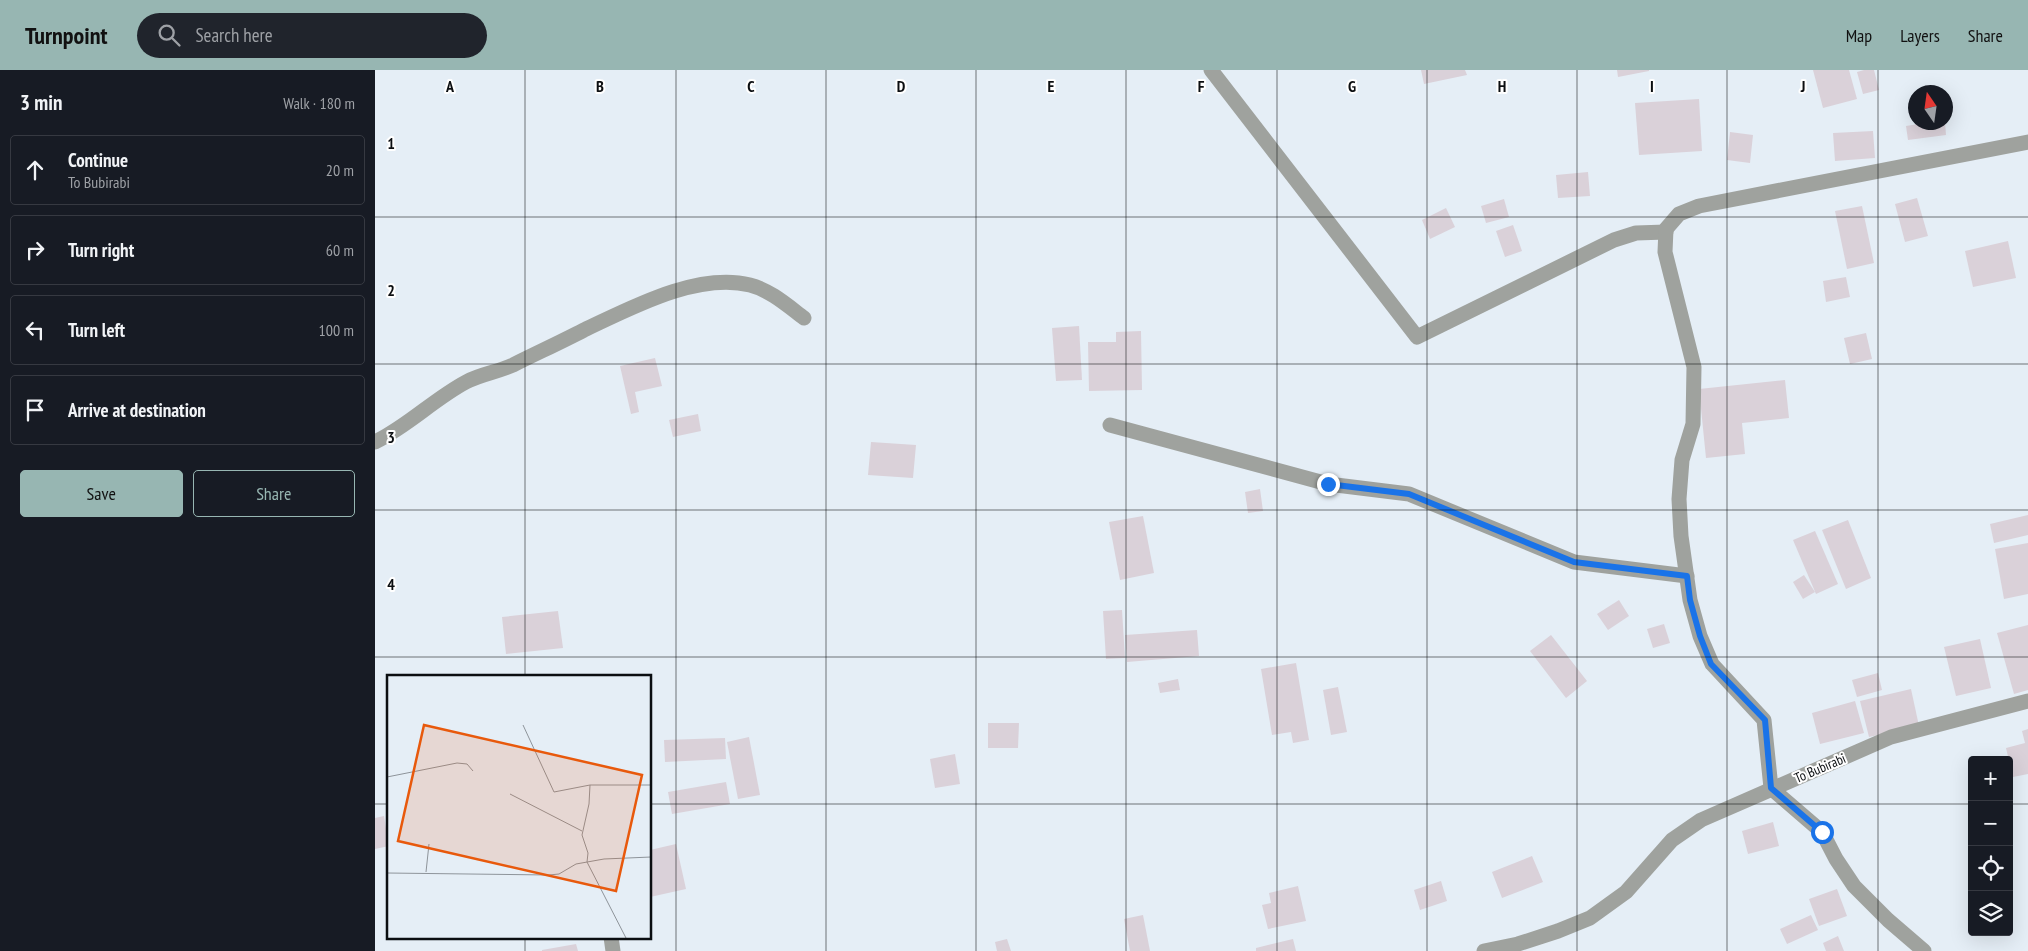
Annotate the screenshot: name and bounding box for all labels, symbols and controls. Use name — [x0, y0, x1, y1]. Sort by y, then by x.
search box — [137, 13, 487, 58]
text: Turnpoint — [25, 20, 107, 51]
icon: search — [155, 21, 183, 49]
text: Search here — [195, 23, 273, 47]
text: Map — [1846, 24, 1872, 47]
text: Layers — [1900, 24, 1940, 47]
text: Share — [1968, 24, 2003, 47]
text: A — [445, 76, 455, 96]
text: B — [596, 76, 604, 96]
text: C — [747, 76, 755, 96]
text: D — [897, 76, 906, 96]
text: E — [1048, 76, 1055, 96]
text: F — [1198, 76, 1205, 96]
text: G — [1348, 76, 1356, 96]
text: H — [1498, 76, 1506, 96]
text: I — [1650, 76, 1654, 96]
text: J — [1800, 76, 1805, 96]
north arrow — [1908, 85, 1953, 130]
text: 3 min — [20, 89, 62, 116]
text: Walk · 180 m — [283, 93, 355, 113]
text: 1 — [387, 133, 395, 153]
text: Continue — [68, 148, 128, 172]
icon: ahead — [21, 156, 49, 184]
text: 20 m — [326, 160, 354, 180]
text: To Bubirabi — [68, 172, 130, 192]
icon: right — [21, 236, 49, 264]
text: Turn right — [68, 238, 134, 262]
text: 60 m — [326, 240, 354, 260]
text: 2 — [387, 280, 395, 300]
icon: left — [21, 316, 49, 344]
text: Turn left — [68, 318, 125, 342]
text: 100 m — [319, 320, 354, 340]
icon: arrive — [21, 396, 49, 424]
text: Arrive at destination — [68, 398, 206, 422]
text: 3 — [387, 427, 395, 447]
button: Save — [20, 470, 183, 517]
button: Share — [193, 470, 355, 517]
route end — [1317, 473, 1340, 496]
text: 4 — [387, 574, 395, 594]
inset map — [387, 675, 651, 938]
street label: To Bubirabi — [1792, 749, 1848, 787]
map controls — [1968, 756, 2013, 936]
button: + — [1968, 756, 2013, 801]
button: − — [1968, 801, 2013, 846]
route start — [1811, 821, 1834, 844]
button: locate — [1968, 846, 2013, 891]
button: layers — [1968, 891, 2013, 936]

